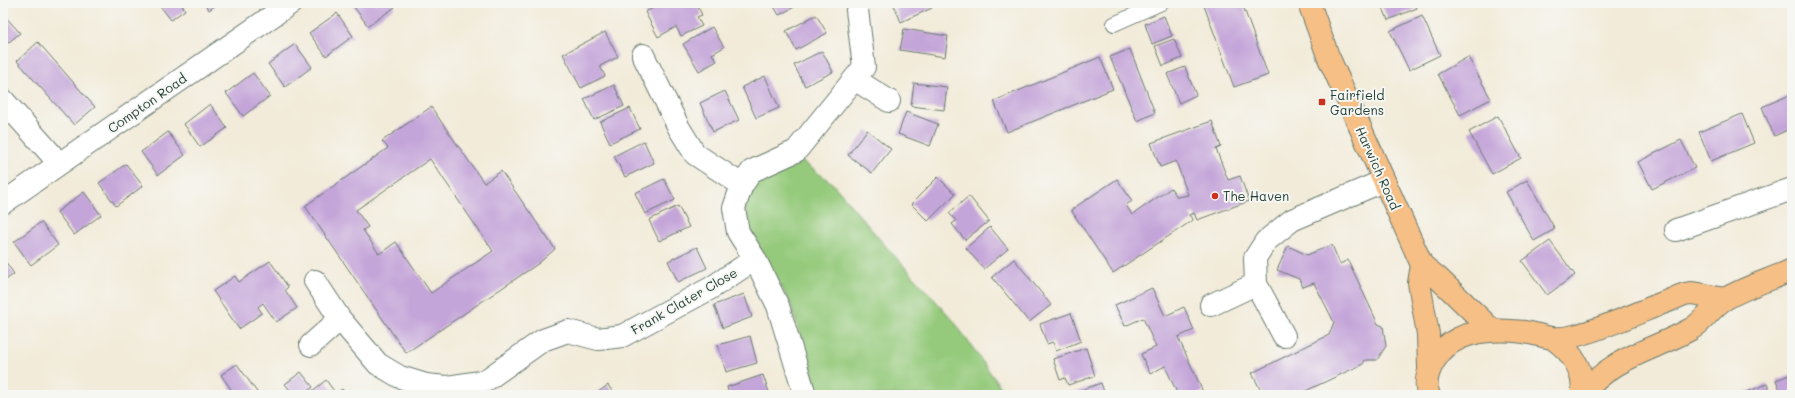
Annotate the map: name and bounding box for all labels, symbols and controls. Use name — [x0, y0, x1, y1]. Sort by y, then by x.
street label: Compton Road — [104, 69, 189, 136]
place label: Fairfield Gardens — [1330, 86, 1384, 118]
marker: Fairfield Gardens — [1317, 97, 1327, 107]
street label: Harwich Road — [1352, 123, 1404, 212]
place label: The Haven — [1223, 187, 1289, 204]
marker: The Haven — [1210, 191, 1220, 201]
street label: Frank Clater Close — [628, 263, 740, 338]

